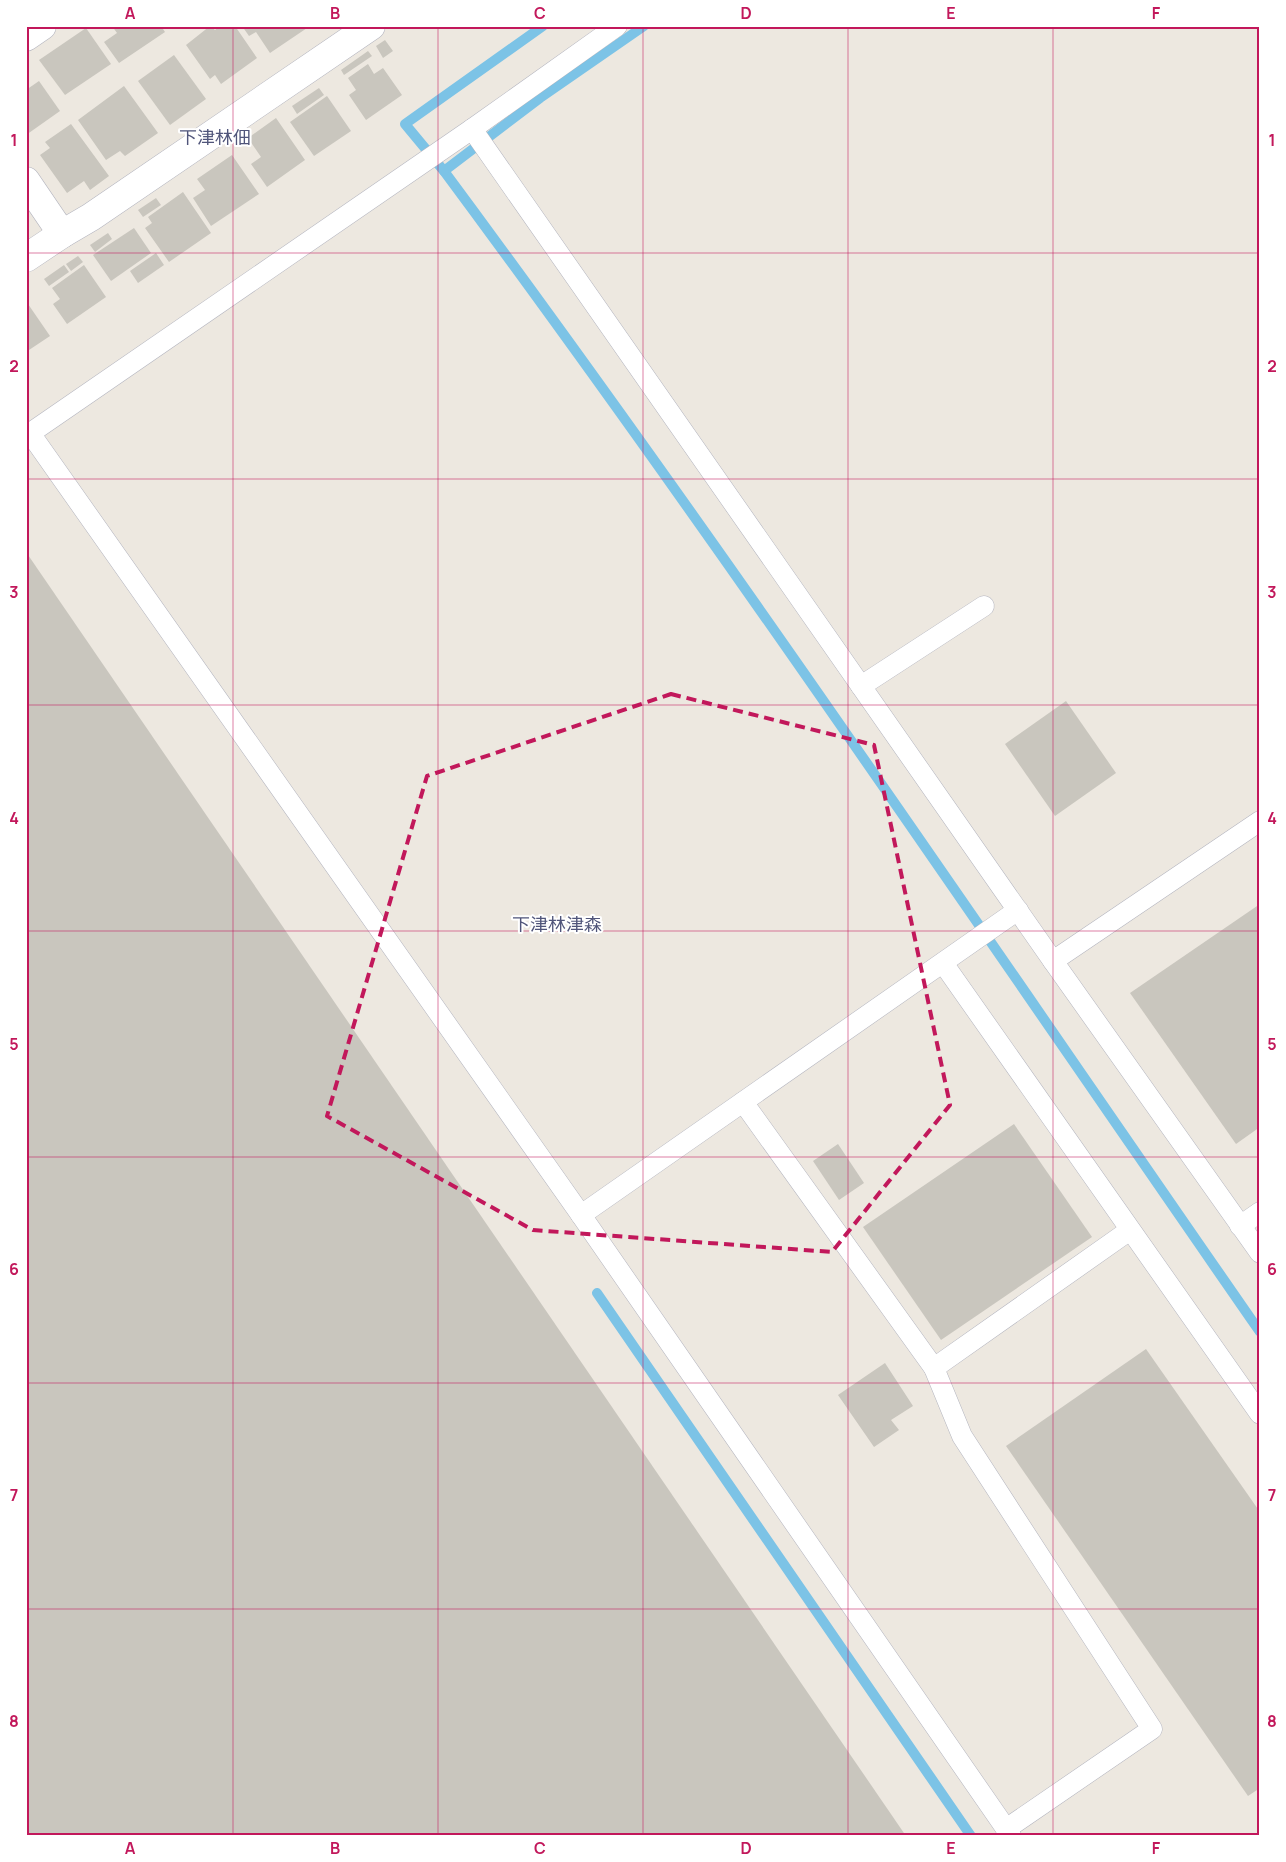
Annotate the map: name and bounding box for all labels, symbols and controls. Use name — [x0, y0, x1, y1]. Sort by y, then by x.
text: A — [125, 2, 136, 24]
text: B — [330, 2, 340, 24]
text: C — [534, 2, 546, 24]
text: D — [740, 2, 752, 24]
text: E — [946, 2, 956, 24]
text: F — [1152, 2, 1161, 24]
district label: 下津林佃 — [179, 125, 251, 149]
text: 1 — [10, 129, 18, 151]
text: 1 — [1268, 129, 1276, 151]
text: 2 — [9, 355, 19, 377]
text: 2 — [1267, 355, 1277, 377]
text: 3 — [9, 581, 19, 603]
text: 3 — [1267, 581, 1277, 603]
text: 4 — [9, 807, 19, 829]
text: 4 — [1267, 807, 1277, 829]
district label: 下津林津森 — [512, 912, 602, 936]
text: 5 — [9, 1033, 19, 1055]
text: 5 — [1267, 1033, 1277, 1055]
text: 6 — [9, 1258, 19, 1280]
text: 6 — [1267, 1258, 1277, 1280]
text: 7 — [10, 1484, 18, 1506]
text: 7 — [1268, 1484, 1276, 1506]
text: 8 — [9, 1710, 19, 1732]
text: 8 — [1267, 1710, 1277, 1732]
text: A — [125, 1837, 136, 1859]
text: B — [330, 1837, 340, 1859]
text: C — [534, 1837, 546, 1859]
text: D — [740, 1837, 752, 1859]
text: E — [946, 1837, 956, 1859]
text: F — [1152, 1837, 1161, 1859]

